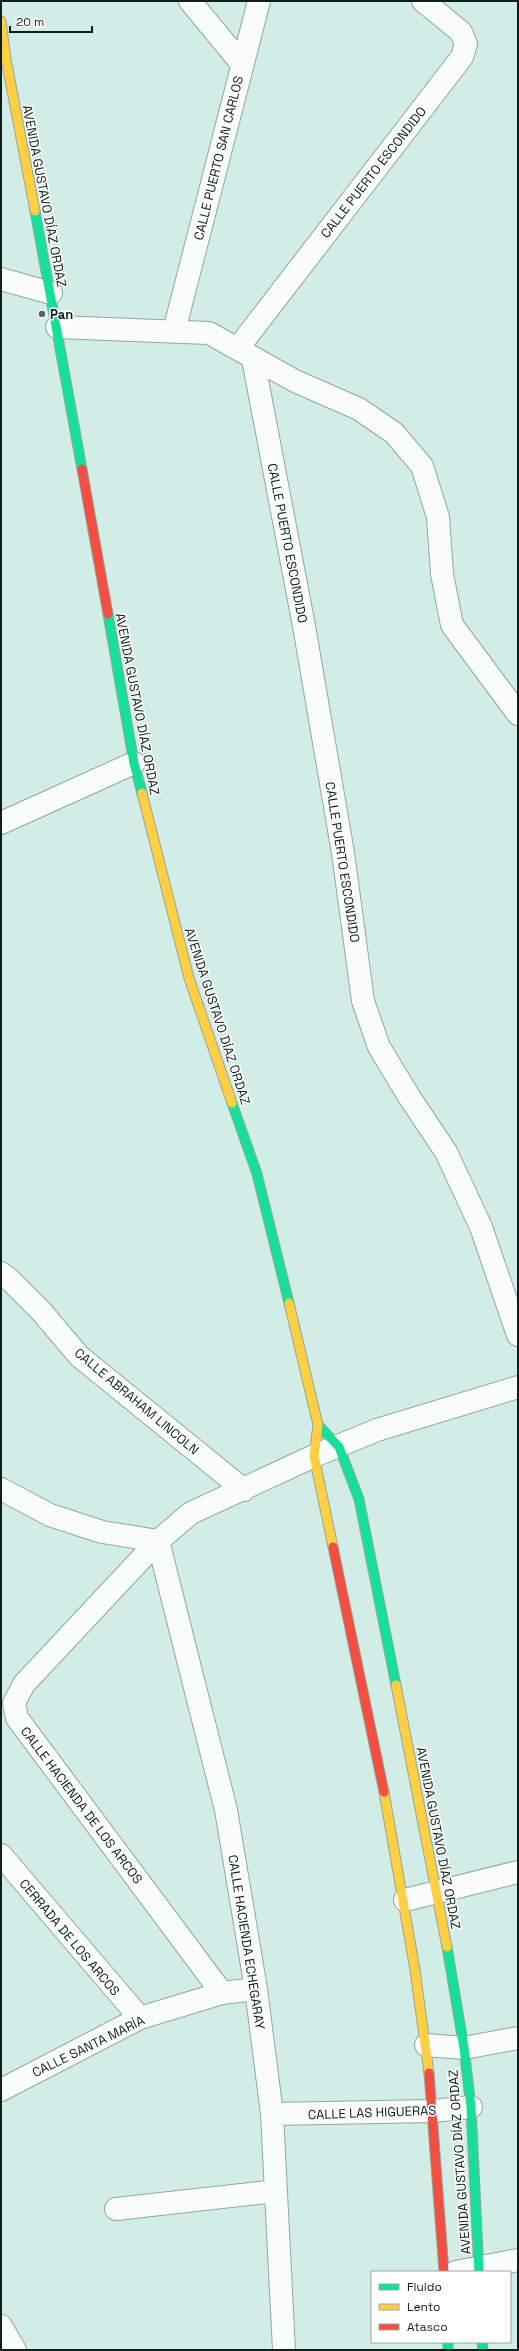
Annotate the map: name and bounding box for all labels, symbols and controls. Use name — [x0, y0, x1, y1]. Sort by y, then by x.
scale bar — [10, 8, 92, 34]
text: 20 m — [16, 14, 44, 30]
street label: CALLE PUERTO SAN CARLOS — [190, 74, 247, 242]
street label: CALLE PUERTO ESCONDIDO — [317, 103, 430, 242]
street label: AVENIDA GUSTAVO DÍAZ ORDAZ — [18, 104, 71, 289]
place label: Pan — [50, 306, 73, 323]
marker: Pan — [37, 309, 47, 319]
street label: CALLE PUERTO ESCONDIDO — [264, 462, 311, 624]
street label: AVENIDA GUSTAVO DÍAZ ORDAZ — [111, 612, 164, 797]
street label: CALLE PUERTO ESCONDIDO — [321, 780, 364, 944]
street label: AVENIDA GUSTAVO DÍAZ ORDAZ — [181, 925, 254, 1107]
street label: CALLE ABRAHAM LINCOLN — [71, 1344, 202, 1458]
street label: CALLE HACIENDA DE LOS ARCOS — [17, 1723, 146, 1887]
street label: AVENIDA GUSTAVO DÍAZ ORDAZ — [412, 1746, 465, 1931]
street label: CALLE HACIENDA ECHEGARAY — [224, 1853, 269, 2031]
street label: CERRADA DE LOS ARCOS — [16, 1875, 124, 1999]
street label: CALLE SANTA MARÍA — [29, 2012, 147, 2081]
street label: AVENIDA GUSTAVO DÍAZ ORDAZ — [445, 2069, 474, 2255]
street label: CALLE LAS HIGUERAS — [308, 2102, 437, 2123]
legend — [371, 2271, 511, 2343]
text: Fluido — [407, 2279, 442, 2295]
text: Lento — [407, 2299, 441, 2315]
text: Atasco — [407, 2319, 448, 2335]

